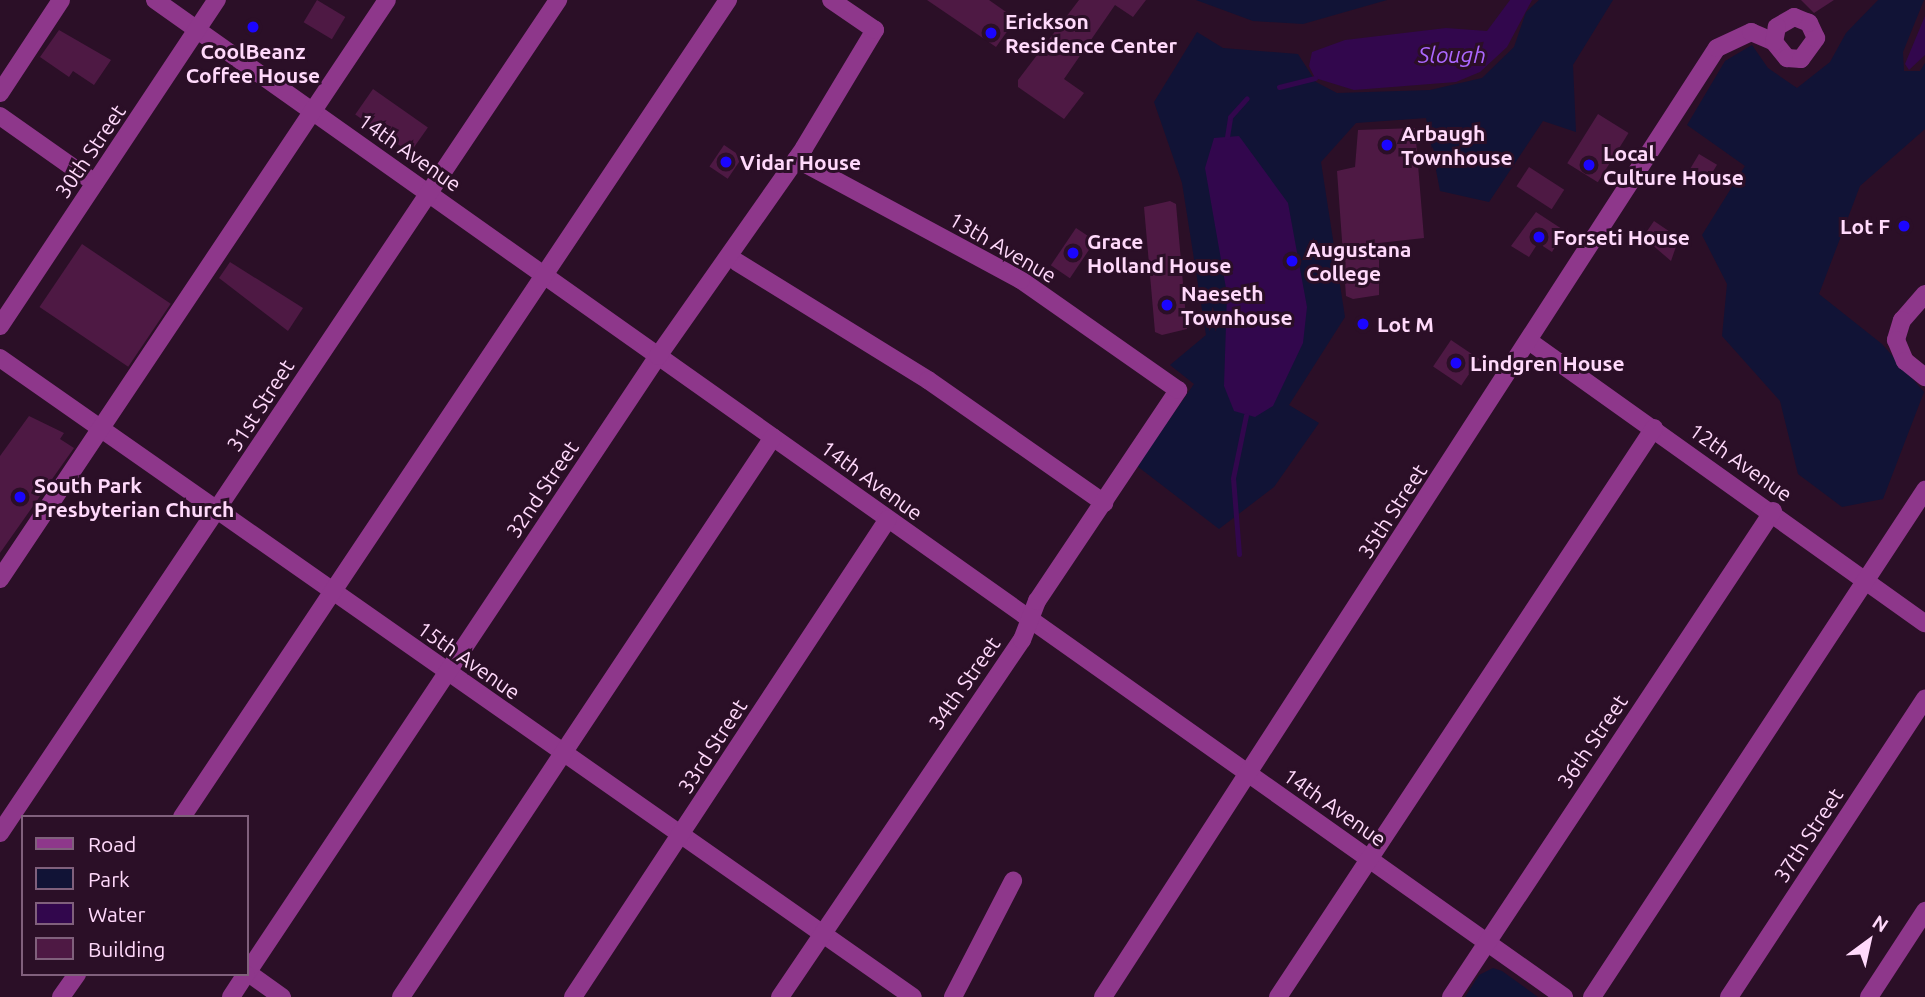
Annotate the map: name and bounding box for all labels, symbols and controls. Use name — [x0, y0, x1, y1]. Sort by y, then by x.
place label: Erickson Residence Center — [1005, 8, 1177, 58]
marker: CoolBeanz Coffee House — [245, 19, 261, 35]
marker: Erickson Residence Center — [983, 25, 999, 41]
place label: CoolBeanz Coffee House — [186, 38, 320, 88]
water label: Slough — [1418, 41, 1486, 69]
street label: 30th Street — [50, 99, 130, 203]
street label: 14th Avenue — [354, 107, 466, 197]
place label: Arbaugh Townhouse — [1401, 120, 1513, 170]
marker: Arbaugh Townhouse — [1379, 137, 1395, 153]
place label: Local Culture House — [1603, 140, 1744, 190]
place label: Vidar House — [740, 149, 861, 175]
marker: Vidar House — [718, 154, 734, 170]
marker: Local Culture House — [1581, 157, 1597, 173]
street label: 13th Avenue — [945, 206, 1061, 288]
place label: Lot F — [1840, 213, 1890, 239]
marker: Lot F — [1896, 218, 1912, 234]
place label: Forseti House — [1553, 224, 1690, 250]
place label: Grace Holland House — [1087, 228, 1231, 278]
marker: Forseti House — [1531, 229, 1547, 245]
place label: Augustana College — [1306, 236, 1411, 286]
marker: Grace Holland House — [1065, 245, 1081, 261]
marker: Augustana College — [1284, 253, 1300, 269]
place label: Naeseth Townhouse — [1181, 280, 1293, 330]
marker: Naeseth Townhouse — [1159, 297, 1175, 313]
place label: Lot M — [1377, 311, 1434, 337]
marker: Lot M — [1355, 316, 1371, 332]
place label: Lindgren House — [1470, 350, 1625, 376]
street label: 31st Street — [221, 354, 299, 456]
marker: Lindgren House — [1448, 355, 1464, 371]
street label: 12th Avenue — [1685, 417, 1797, 507]
street label: 14th Avenue — [816, 435, 928, 525]
street label: 32nd Street — [500, 436, 584, 542]
street label: 35th Street — [1352, 459, 1432, 563]
place label: South Park Presbyterian Church — [34, 472, 234, 522]
marker: South Park Presbyterian Church — [12, 489, 28, 505]
street label: 15th Avenue — [413, 615, 525, 705]
street label: 34th Street — [923, 632, 1005, 734]
street label: 36th Street — [1552, 689, 1632, 793]
street label: 33rd Street — [672, 694, 752, 798]
street label: 14th Avenue — [1279, 762, 1391, 852]
street label: 37th Street — [1768, 783, 1848, 887]
legend — [21, 815, 248, 976]
text: Road — [88, 832, 136, 856]
text: Park — [88, 867, 130, 891]
text: Water — [88, 902, 146, 926]
north arrow — [1834, 906, 1904, 976]
text: N — [1868, 910, 1892, 936]
text: Building — [88, 937, 165, 961]

